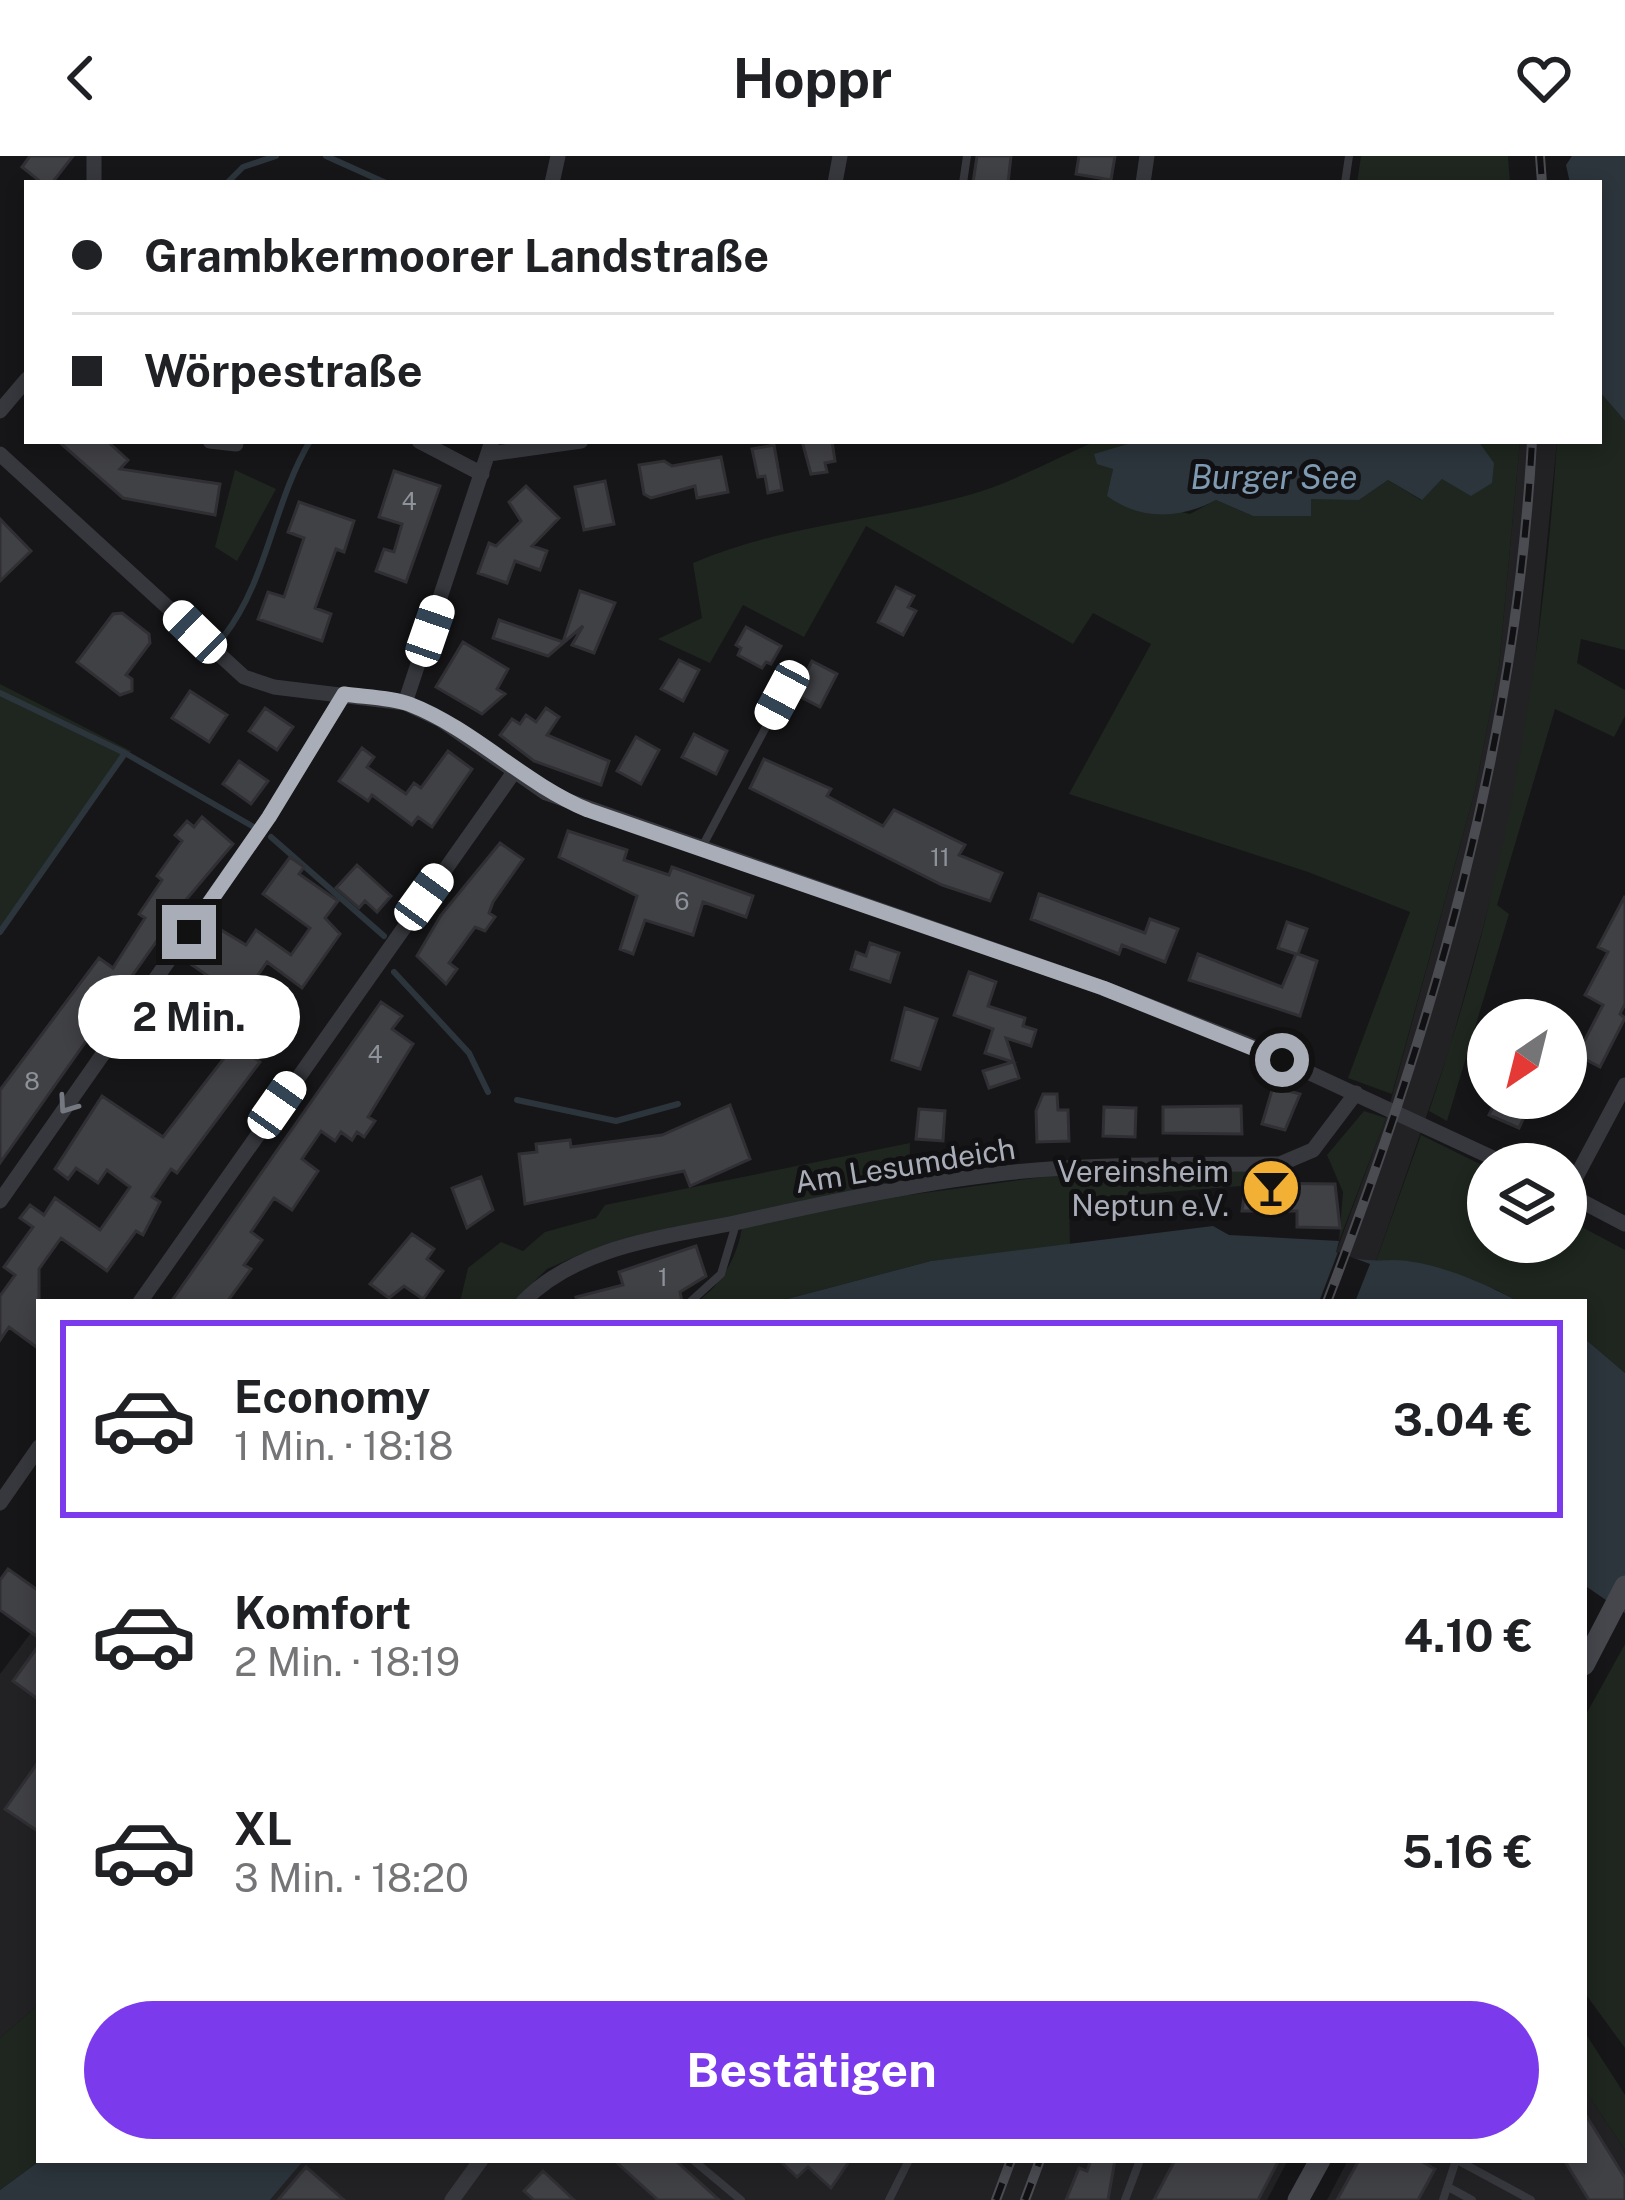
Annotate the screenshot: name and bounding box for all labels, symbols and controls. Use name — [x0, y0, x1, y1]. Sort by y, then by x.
icon: back — [48, 45, 114, 111]
icon: heart — [1511, 45, 1577, 111]
text: Hoppr — [733, 47, 892, 110]
text: Grambkermoorer Landstraße — [144, 229, 769, 282]
text: Wörpestraße — [144, 344, 423, 397]
water label: Burger See — [1191, 458, 1357, 496]
house number: 4 — [401, 487, 417, 515]
car — [401, 591, 459, 671]
car — [157, 594, 233, 670]
car — [749, 655, 815, 735]
house number: 11 — [930, 843, 950, 871]
car — [388, 857, 460, 937]
house number: 6 — [675, 887, 689, 915]
route end — [162, 905, 216, 959]
callout: 2 Min. — [78, 974, 300, 1058]
text: 2 Min. — [132, 994, 246, 1040]
north arrow — [1467, 999, 1587, 1119]
map controls — [1467, 999, 1587, 1263]
route start — [1255, 1033, 1309, 1087]
house number: 4 — [367, 1040, 383, 1068]
car — [242, 1065, 312, 1145]
house number: 8 — [24, 1067, 40, 1095]
one-way arrow — [59, 1092, 81, 1114]
street label: Am Lesumdeich — [792, 1130, 1018, 1200]
button: layers — [1467, 1143, 1587, 1263]
place label: Vereinsheim Neptun e.V. — [1057, 1153, 1229, 1223]
bar icon: Vereinsheim Neptun e.V. — [1240, 1157, 1302, 1219]
house number: 1 — [658, 1263, 668, 1291]
icon: car — [90, 1365, 198, 1473]
text: Economy — [234, 1370, 430, 1423]
text: 3.04 € — [1393, 1393, 1533, 1446]
text: 1 Min. · 18:18 — [234, 1423, 454, 1469]
icon: car — [90, 1581, 198, 1689]
text: Komfort — [234, 1586, 411, 1639]
text: 4.10 € — [1404, 1609, 1533, 1662]
text: 2 Min. · 18:19 — [234, 1639, 460, 1685]
icon: car — [90, 1797, 198, 1905]
text: XL — [234, 1802, 292, 1855]
text: 5.16 € — [1402, 1825, 1533, 1878]
text: 3 Min. · 18:20 — [234, 1855, 469, 1901]
button: Bestätigen — [84, 2001, 1539, 2139]

